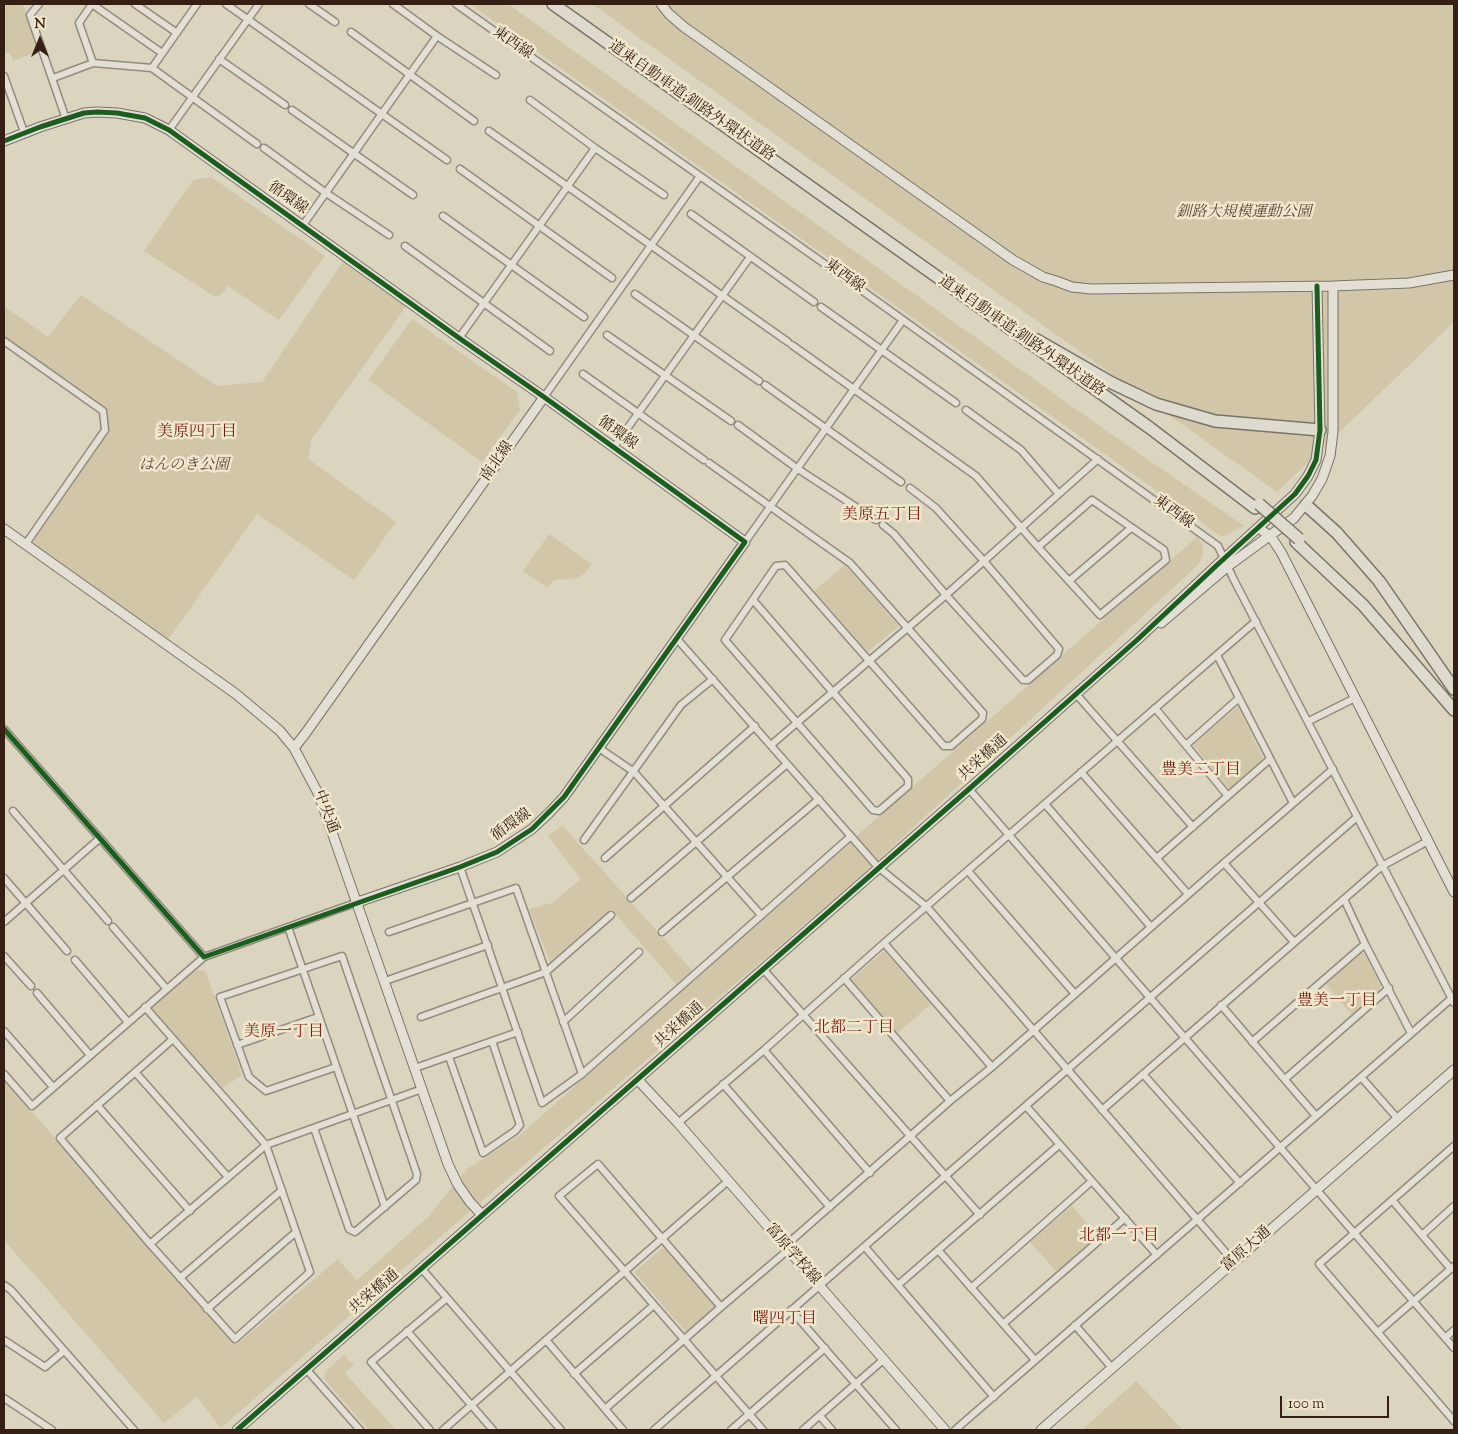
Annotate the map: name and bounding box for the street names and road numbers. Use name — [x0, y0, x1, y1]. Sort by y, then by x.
street label: 東西線 — [488, 24, 536, 64]
street label: 道東自動車道;釧路外環状道路 — [604, 38, 778, 166]
street label: 循環線 — [263, 179, 311, 219]
street label: 東西線 — [821, 256, 867, 298]
street label: 道東自動車道;釧路外環状道路 — [934, 273, 1108, 401]
street label: 循環線 — [594, 413, 640, 455]
street label: 南北線 — [478, 438, 518, 486]
street label: 東西線 — [1150, 492, 1196, 534]
street label: 共栄橋通 — [956, 732, 1012, 786]
street label: 中央通 — [309, 788, 341, 836]
street label: 循環線 — [488, 806, 536, 846]
street label: 共栄橋通 — [652, 999, 708, 1053]
street label: 富原学校線 — [761, 1221, 823, 1289]
street label: 富原大通 — [1218, 1224, 1276, 1276]
street label: 共栄橋通 — [346, 1267, 404, 1319]

